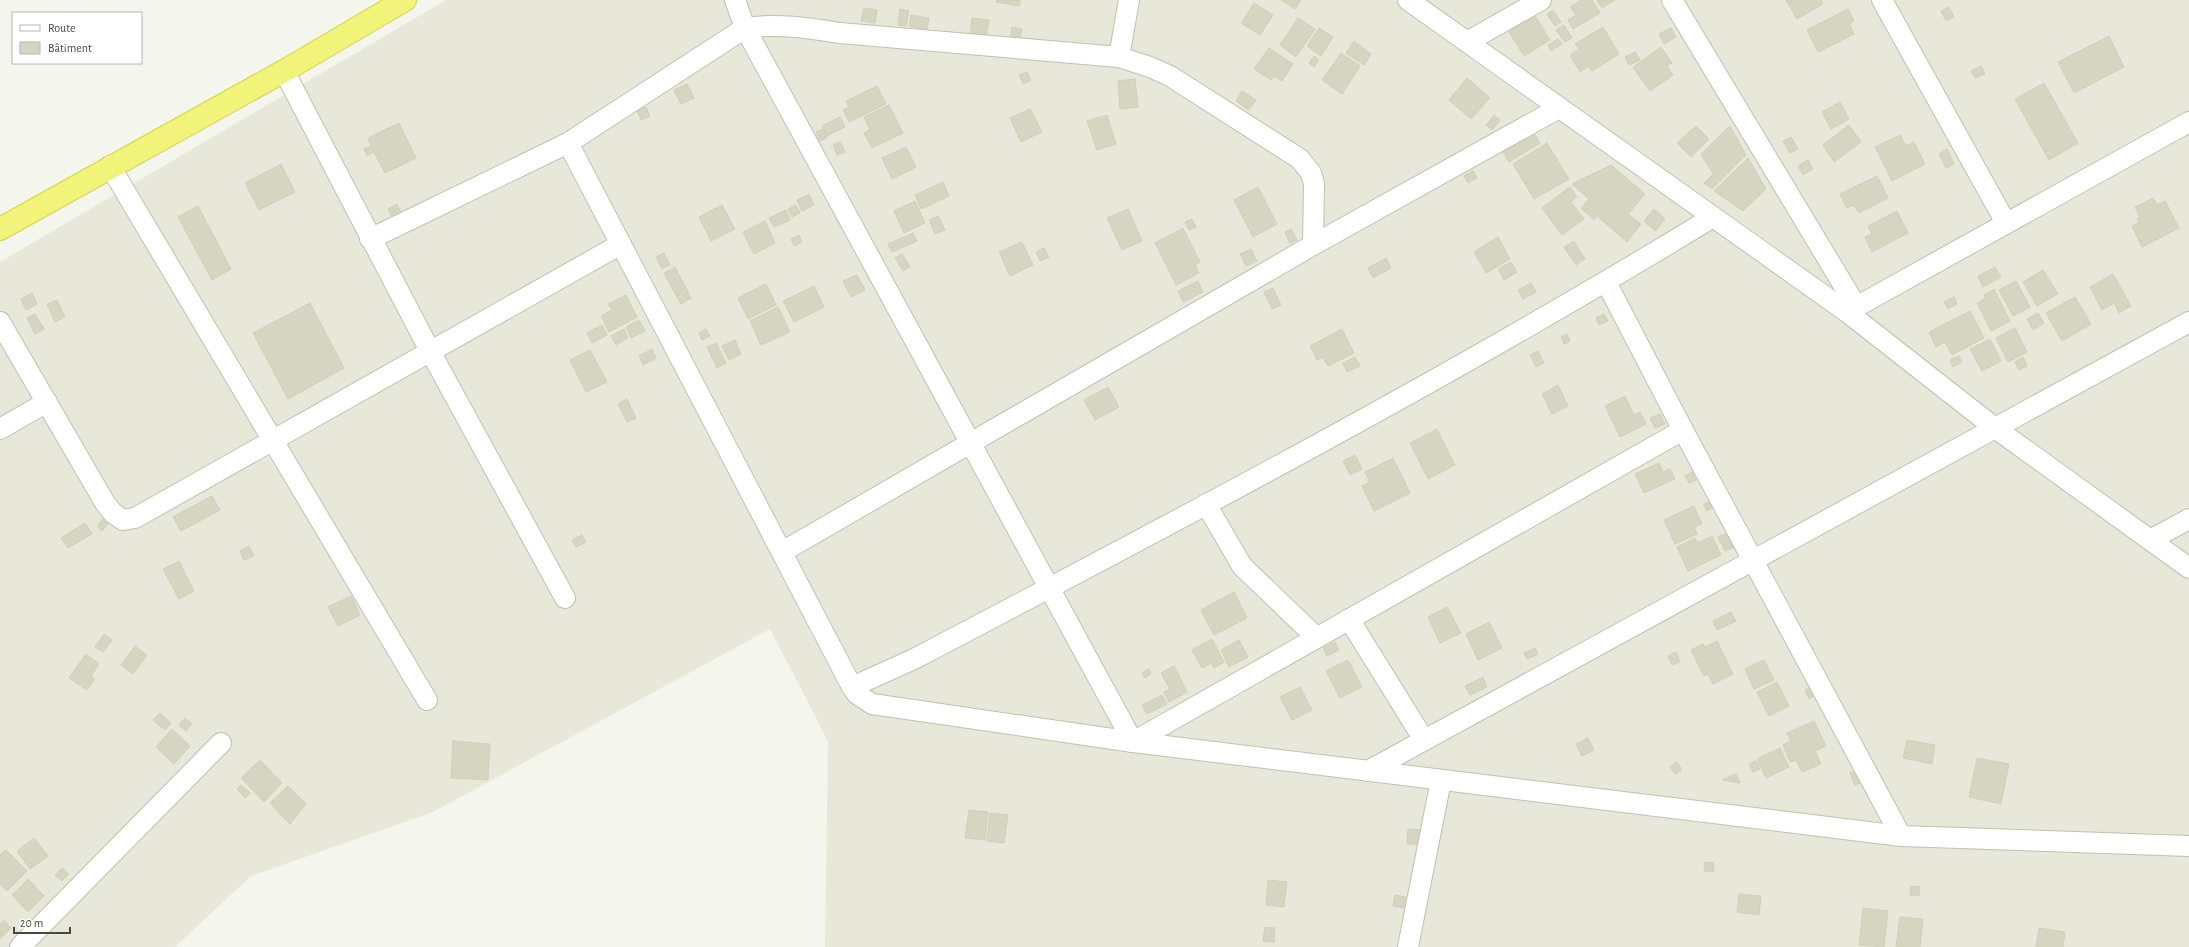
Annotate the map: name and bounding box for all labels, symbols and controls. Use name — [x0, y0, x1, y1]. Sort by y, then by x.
legend — [12, 12, 142, 64]
text: Route — [48, 22, 75, 34]
text: Bâtiment — [48, 42, 92, 54]
scale bar — [14, 909, 70, 935]
text: 20 m — [20, 917, 43, 929]

